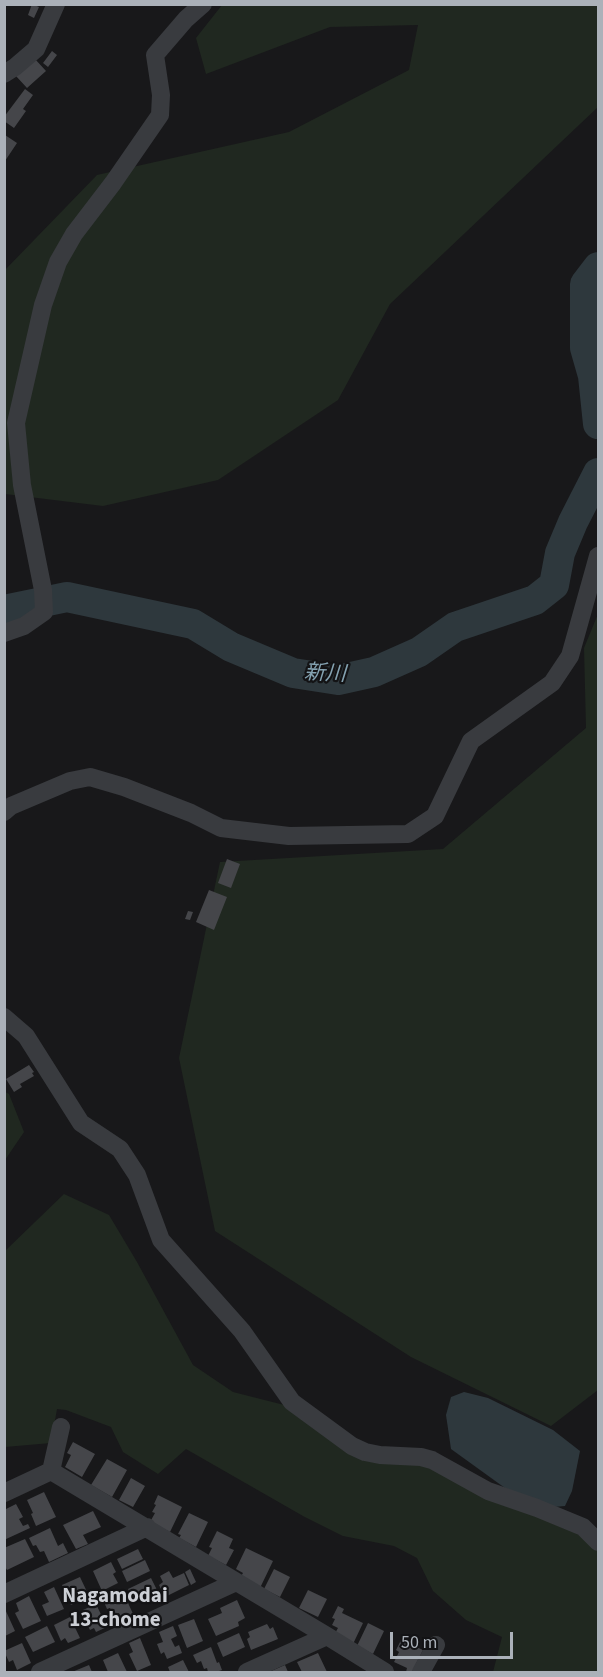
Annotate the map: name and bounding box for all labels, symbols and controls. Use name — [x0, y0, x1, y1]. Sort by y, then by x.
water label: 新川 — [303, 661, 347, 689]
district label: Nagamodai 13-chome — [62, 1584, 168, 1634]
scale bar — [393, 1620, 516, 1658]
text: 50 m — [401, 1630, 437, 1655]

